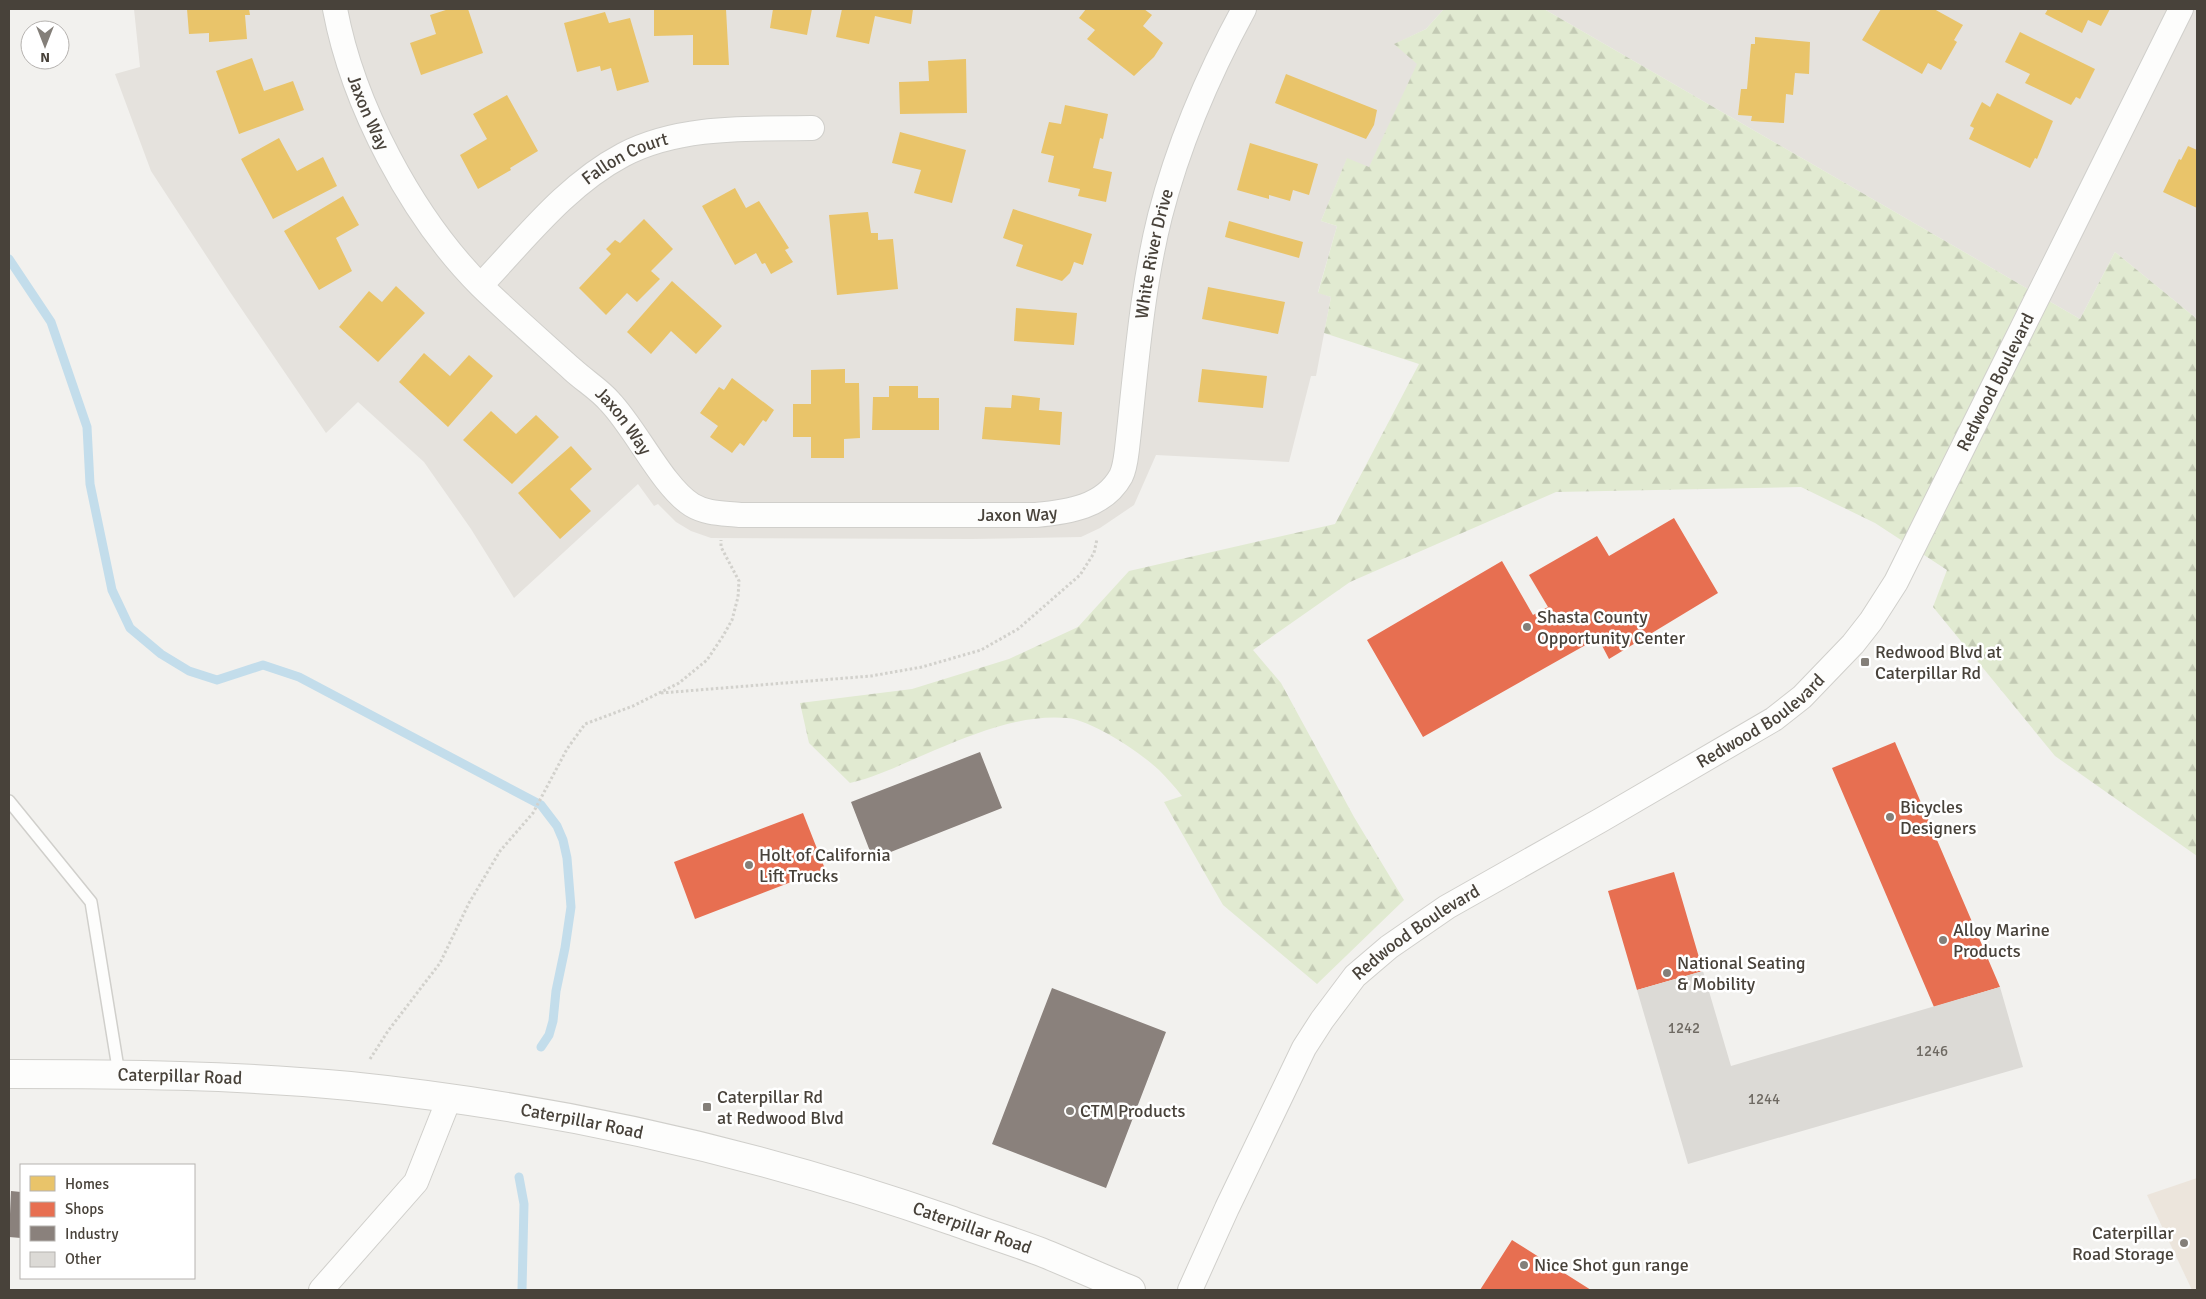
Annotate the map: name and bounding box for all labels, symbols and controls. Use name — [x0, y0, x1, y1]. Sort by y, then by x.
north arrow — [20, 20, 70, 70]
text: N — [40, 49, 50, 66]
street label: Jaxon Way — [343, 72, 394, 154]
street label: Fallon Court — [577, 128, 670, 189]
street label: White River Drive — [1130, 186, 1178, 320]
street label: Redwood Boulevard — [1952, 309, 2039, 455]
street label: Jaxon Way — [591, 382, 657, 459]
street label: Jaxon Way — [978, 502, 1059, 526]
place label: Shasta County Opportunity Center — [1537, 606, 1685, 649]
marker: Shasta County Opportunity Center — [1521, 621, 1533, 633]
place label: Redwood Blvd at Caterpillar Rd — [1875, 641, 2002, 684]
marker: Redwood Blvd at Caterpillar Rd — [1859, 656, 1871, 668]
street label: Redwood Boulevard — [1693, 669, 1829, 773]
place label: Bicycles Designers — [1900, 796, 1976, 839]
marker: Bicycles Designers — [1884, 811, 1896, 823]
place label: Holt of California Lift Trucks — [759, 844, 891, 887]
marker: Holt of California Lift Trucks — [743, 859, 755, 871]
street label: Redwood Boulevard — [1347, 880, 1484, 985]
place label: Alloy Marine Products — [1953, 919, 2050, 962]
marker: Alloy Marine Products — [1937, 934, 1949, 946]
place label: National Seating & Mobility — [1677, 952, 1806, 995]
marker: National Seating & Mobility — [1661, 967, 1673, 979]
house number: 1242 — [1668, 1019, 1700, 1037]
house number: 1246 — [1916, 1042, 1948, 1060]
street label: Caterpillar Road — [118, 1064, 243, 1089]
place label: Caterpillar Rd at Redwood Blvd — [717, 1086, 844, 1129]
house number: 1244 — [1748, 1090, 1780, 1108]
street label: Caterpillar Road — [519, 1098, 645, 1144]
place label: CTM Products — [1080, 1100, 1186, 1122]
marker: Caterpillar Rd at Redwood Blvd — [701, 1101, 713, 1113]
marker: CTM Products — [1064, 1105, 1076, 1117]
legend — [20, 1164, 195, 1279]
text: Homes — [65, 1175, 109, 1193]
street label: Caterpillar Road — [910, 1197, 1035, 1259]
text: Shops — [65, 1200, 104, 1218]
place label: Caterpillar Road Storage — [2072, 1222, 2174, 1265]
text: Industry — [65, 1225, 118, 1243]
marker: Caterpillar Road Storage — [2178, 1237, 2190, 1249]
text: Other — [65, 1250, 102, 1268]
place label: Nice Shot gun range — [1534, 1254, 1689, 1276]
marker: Nice Shot gun range — [1518, 1259, 1530, 1271]

